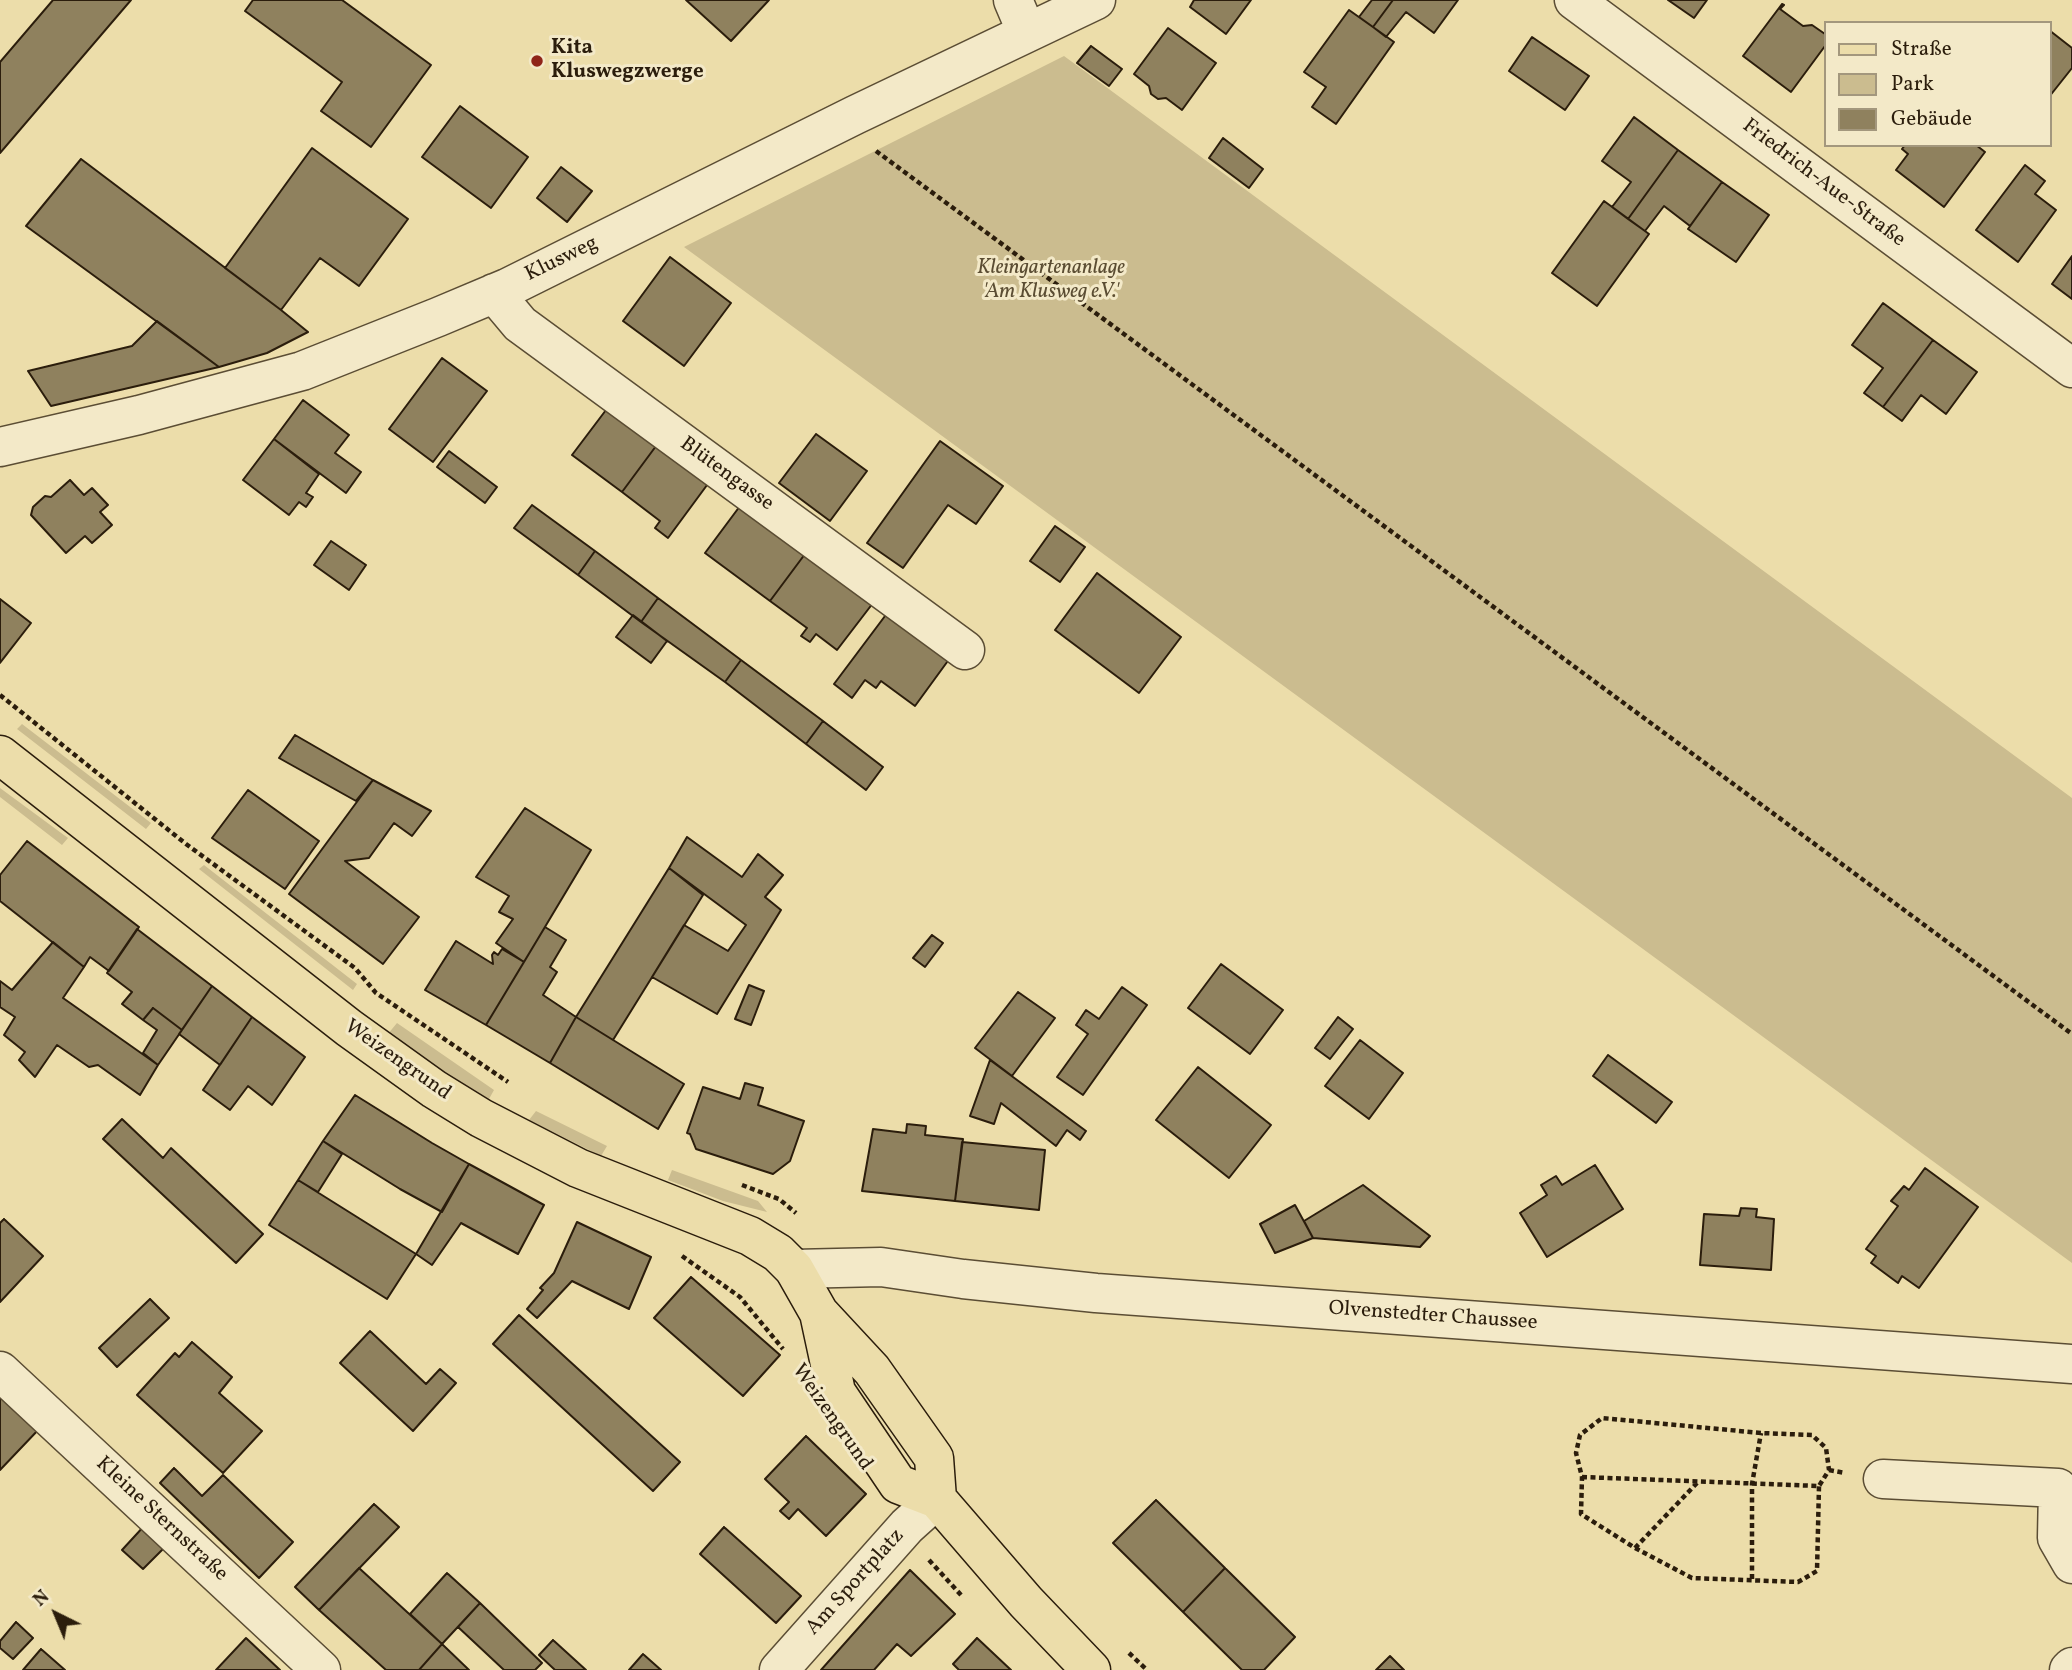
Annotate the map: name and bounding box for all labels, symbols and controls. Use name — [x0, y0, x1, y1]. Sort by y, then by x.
legend — [1824, 21, 2051, 147]
text: Straße — [1891, 35, 1952, 64]
place label: Kita Kluswegzwerge — [551, 36, 704, 86]
marker: Kita Kluswegzwerge — [529, 53, 545, 69]
text: Park — [1891, 70, 1934, 99]
text: Gebäude — [1891, 105, 1972, 134]
street label: Friedrich-Aue-Straße — [1736, 114, 1910, 254]
street label: Klusweg — [522, 232, 602, 288]
park label: Kleingartenanlage 'Am Klusweg e.V.' — [977, 256, 1125, 306]
street label: Blütengasse — [674, 432, 778, 518]
street label: Weizengrund — [339, 1015, 455, 1107]
street label: Olvenstedter Chaussee — [1328, 1297, 1538, 1337]
street label: Weizengrund — [785, 1360, 877, 1476]
street label: Kleine Sternstraße — [90, 1452, 232, 1588]
street label: Am Sportplatz — [802, 1525, 910, 1641]
north arrow — [21, 1579, 91, 1649]
text: N — [28, 1584, 56, 1613]

